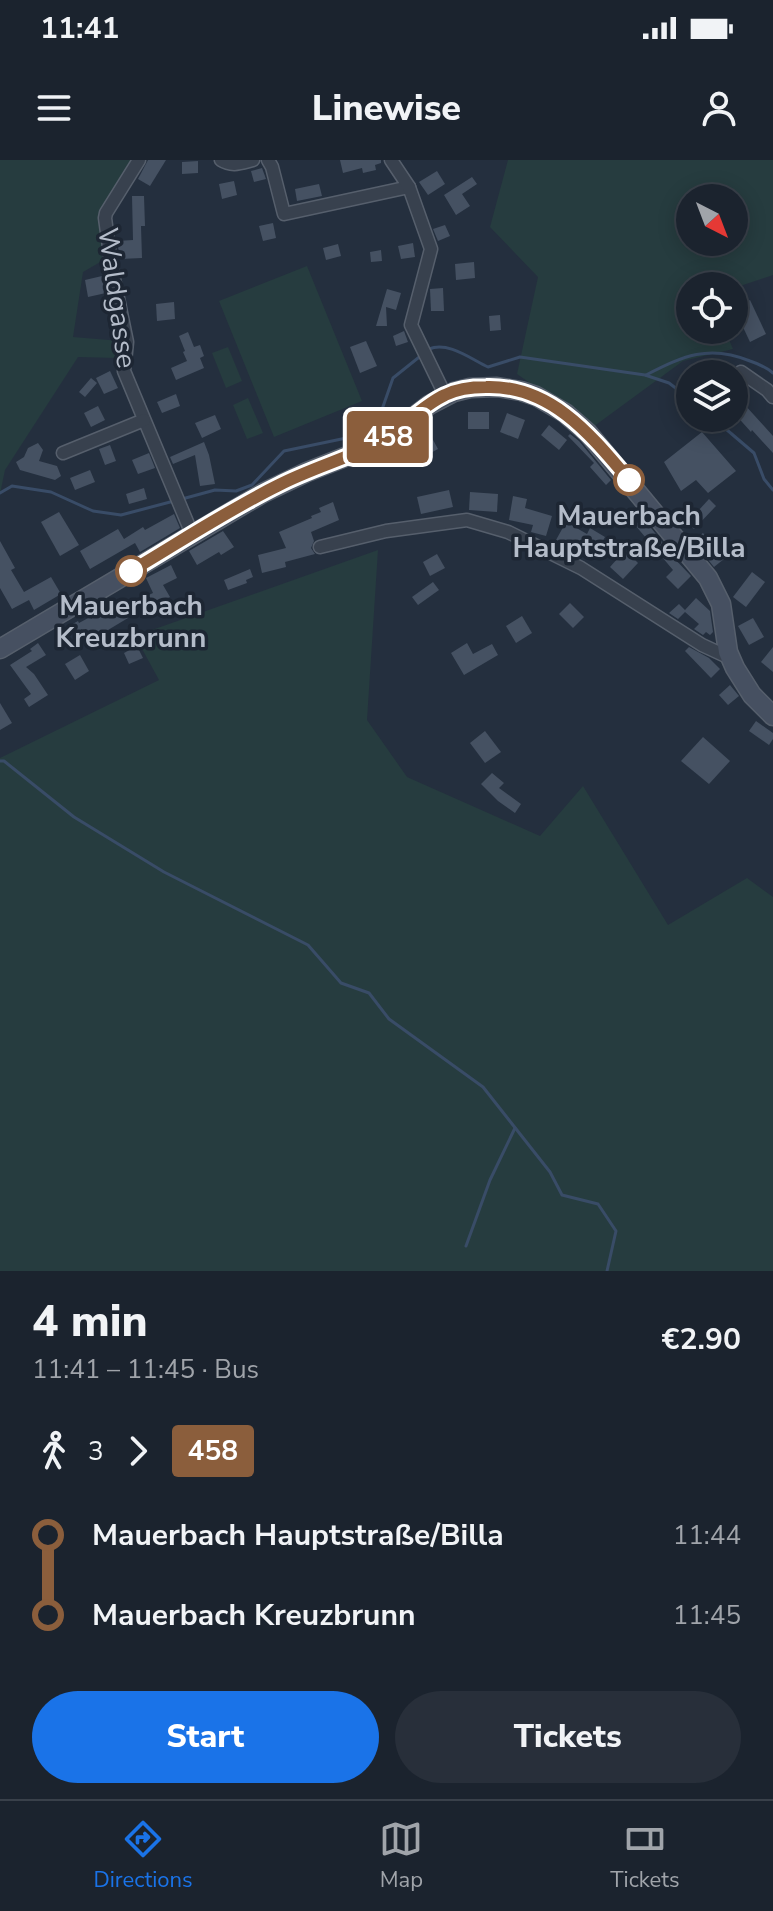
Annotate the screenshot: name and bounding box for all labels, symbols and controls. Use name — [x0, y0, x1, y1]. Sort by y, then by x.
text: 11:41 — [40, 8, 119, 49]
text: Linewise — [312, 84, 461, 133]
icon: menu — [32, 86, 76, 130]
icon: person — [697, 86, 741, 130]
north arrow — [676, 184, 748, 256]
map controls — [676, 184, 748, 432]
street label: Waldgasse — [88, 225, 146, 371]
button: locate — [676, 272, 748, 344]
button: layers — [676, 360, 748, 432]
line badge: 458 — [342, 411, 434, 463]
text: 458 — [363, 418, 413, 456]
marker: Mauerbach Hauptstraße/Billa — [614, 465, 644, 495]
place label: Mauerbach Hauptstraße/Billa — [512, 497, 746, 567]
marker: Mauerbach Kreuzbrunn — [116, 556, 146, 586]
place label: Mauerbach Kreuzbrunn — [56, 587, 206, 657]
text: 4 min — [32, 1292, 148, 1352]
text: €2.90 — [662, 1319, 741, 1360]
text: 11:41 – 11:45 · Bus — [32, 1352, 259, 1387]
icon: walk — [32, 1429, 76, 1473]
icon: forward — [116, 1429, 160, 1473]
text: 458 — [188, 1432, 238, 1470]
text: 3 — [88, 1434, 104, 1469]
text: Mauerbach Hauptstraße/Billa — [92, 1515, 504, 1556]
text: 11:44 — [673, 1518, 741, 1553]
text: Mauerbach Kreuzbrunn — [92, 1595, 416, 1636]
text: 11:45 — [673, 1598, 741, 1633]
button: Start — [32, 1691, 379, 1783]
button: Tickets — [395, 1691, 741, 1783]
tab: Directions — [93, 1817, 193, 1895]
tab: Map — [379, 1817, 423, 1895]
tab: Tickets — [610, 1817, 680, 1895]

